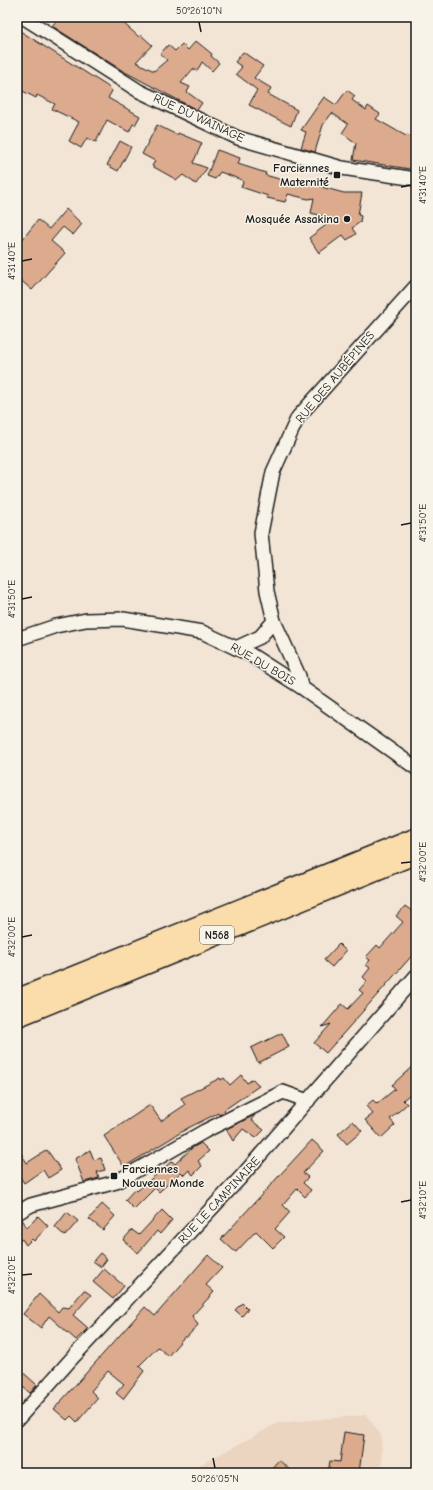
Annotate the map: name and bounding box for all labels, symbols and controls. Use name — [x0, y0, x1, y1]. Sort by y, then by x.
text: 50°26'10"N — [176, 5, 222, 17]
street label: RUE DU WAINAGE — [151, 91, 247, 145]
place label: Farciennes Maternité — [273, 161, 329, 189]
text: 4°31'40"E — [417, 166, 429, 204]
marker: Farciennes Maternité — [332, 170, 342, 180]
place label: Mosquée Assakina — [245, 212, 339, 226]
marker: Mosquée Assakina — [342, 214, 352, 224]
text: 4°31'40"E — [6, 242, 18, 280]
street label: RUE DES AUBÉPINES — [293, 328, 378, 426]
text: 4°31'50"E — [417, 504, 429, 542]
text: 4°31'50"E — [6, 580, 18, 618]
street label: RUE DU BOIS — [228, 640, 298, 688]
text: 4°32'00"E — [417, 842, 429, 882]
text: 4°32'00"E — [6, 917, 18, 957]
road number: N568 — [200, 926, 234, 944]
street label: RUE LE CAMPINAIRE — [175, 1154, 263, 1246]
place label: Farciennes Nouveau Monde — [122, 1162, 204, 1190]
marker: Farciennes Nouveau Monde — [109, 1171, 119, 1181]
text: 4°32'10"E — [417, 1181, 429, 1219]
text: 4°32'10"E — [6, 1256, 18, 1294]
text: 50°26'05"N — [191, 1473, 239, 1485]

